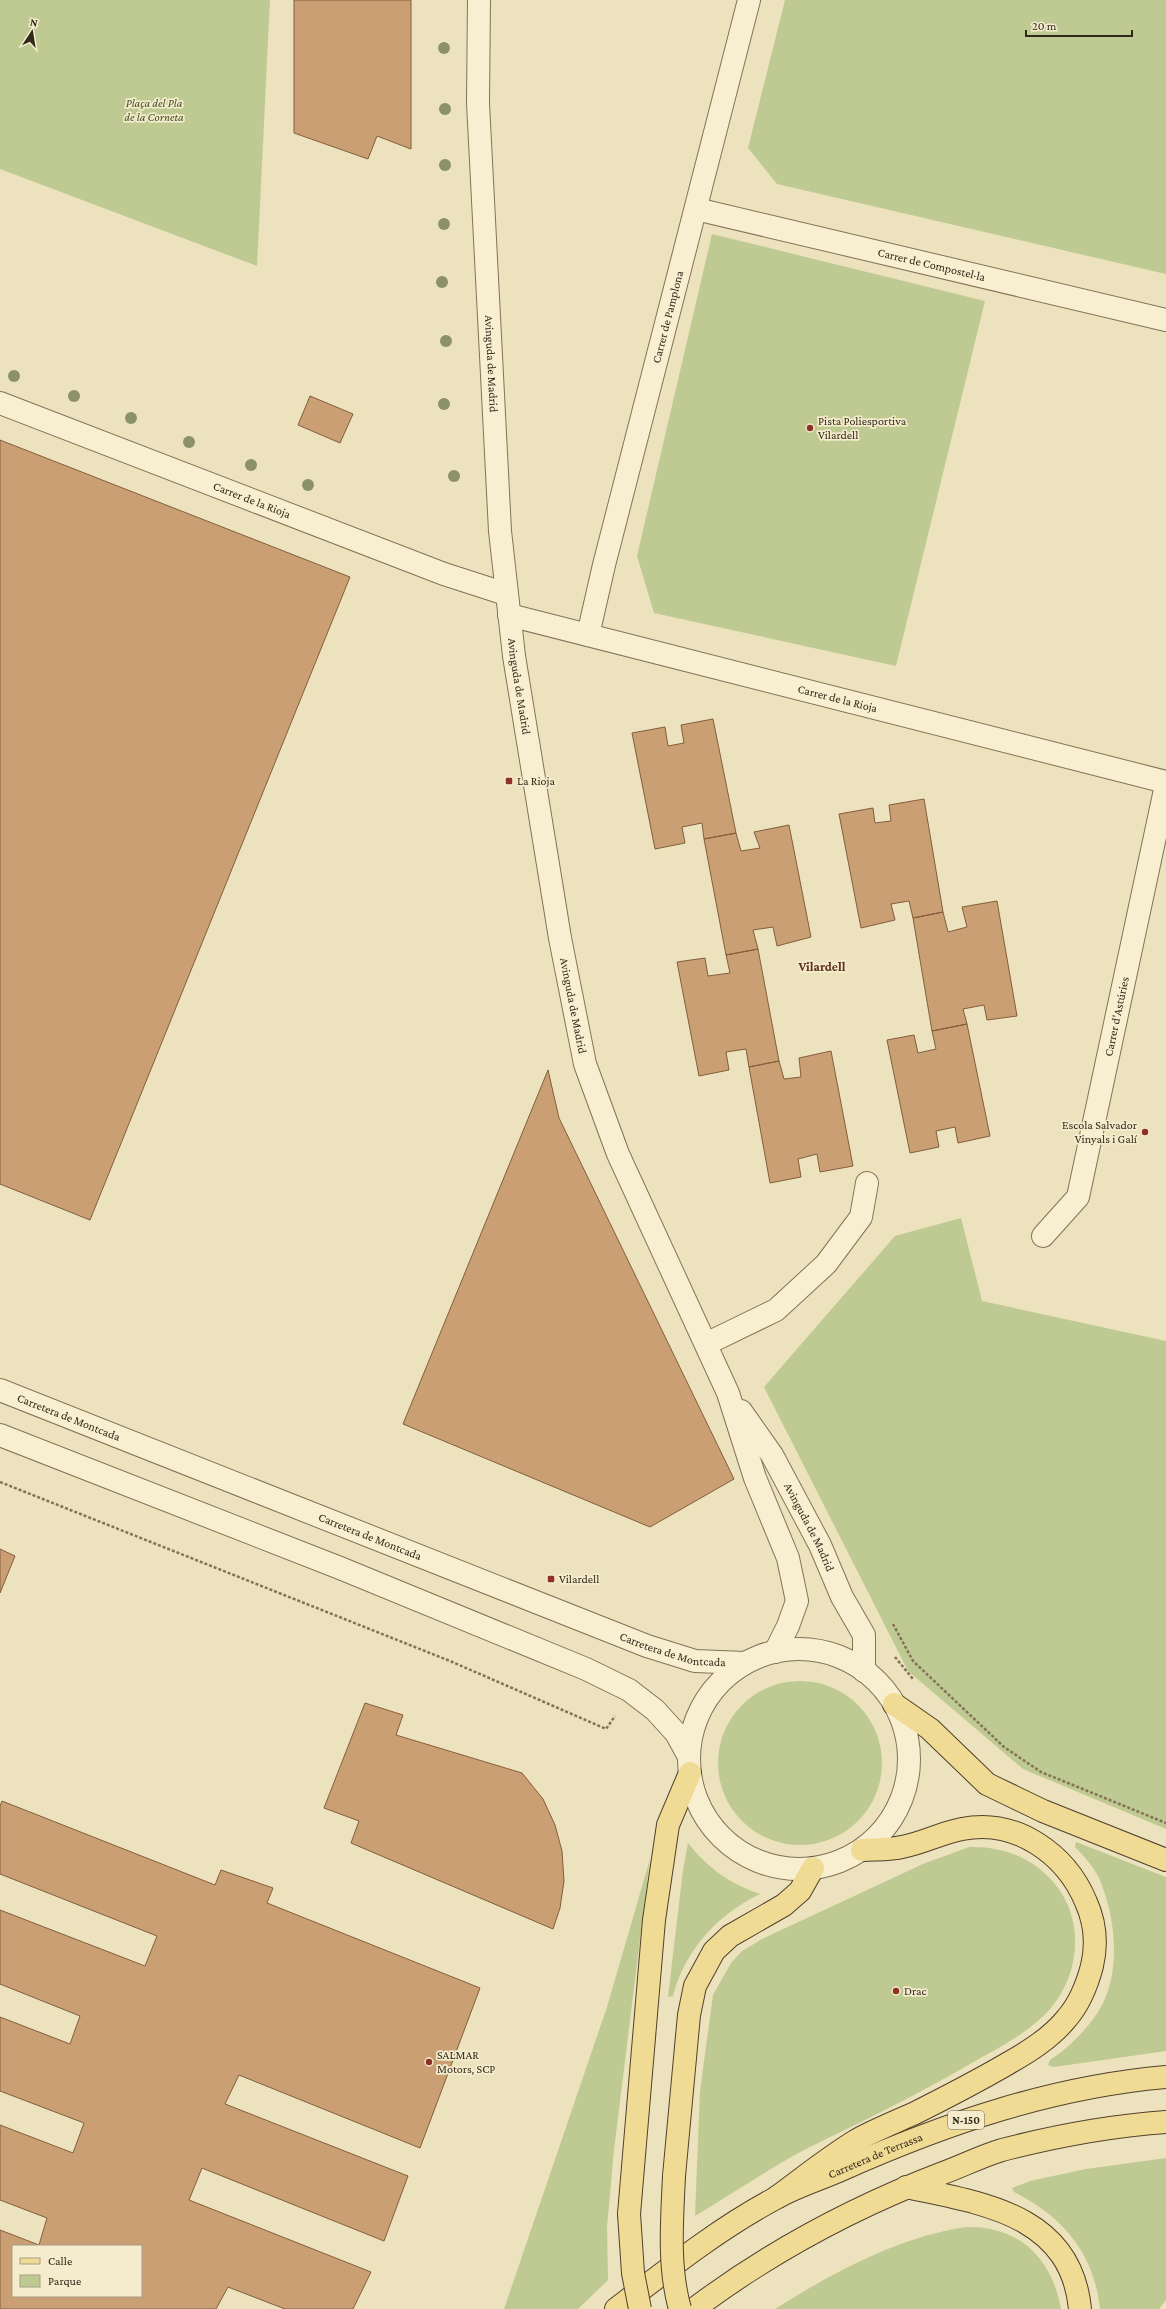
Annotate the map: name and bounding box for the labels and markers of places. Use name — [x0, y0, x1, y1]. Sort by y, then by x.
place label: Pista Poliesportiva Vilardell — [818, 414, 907, 442]
marker: Pista Poliesportiva Vilardell — [805, 423, 815, 433]
place label: La Rioja — [517, 774, 555, 788]
marker: La Rioja — [504, 776, 514, 786]
place label: Escola Salvador Vinyals i Galí — [1062, 1118, 1138, 1146]
marker: Escola Salvador Vinyals i Galí — [1140, 1127, 1150, 1137]
place label: Vilardell — [559, 1572, 599, 1586]
marker: Vilardell — [546, 1574, 556, 1584]
place label: Drac — [904, 1984, 927, 1998]
marker: Drac — [891, 1986, 901, 1996]
place label: SALMAR Motors, SCP — [437, 2048, 495, 2076]
marker: SALMAR Motors, SCP — [424, 2057, 434, 2067]

